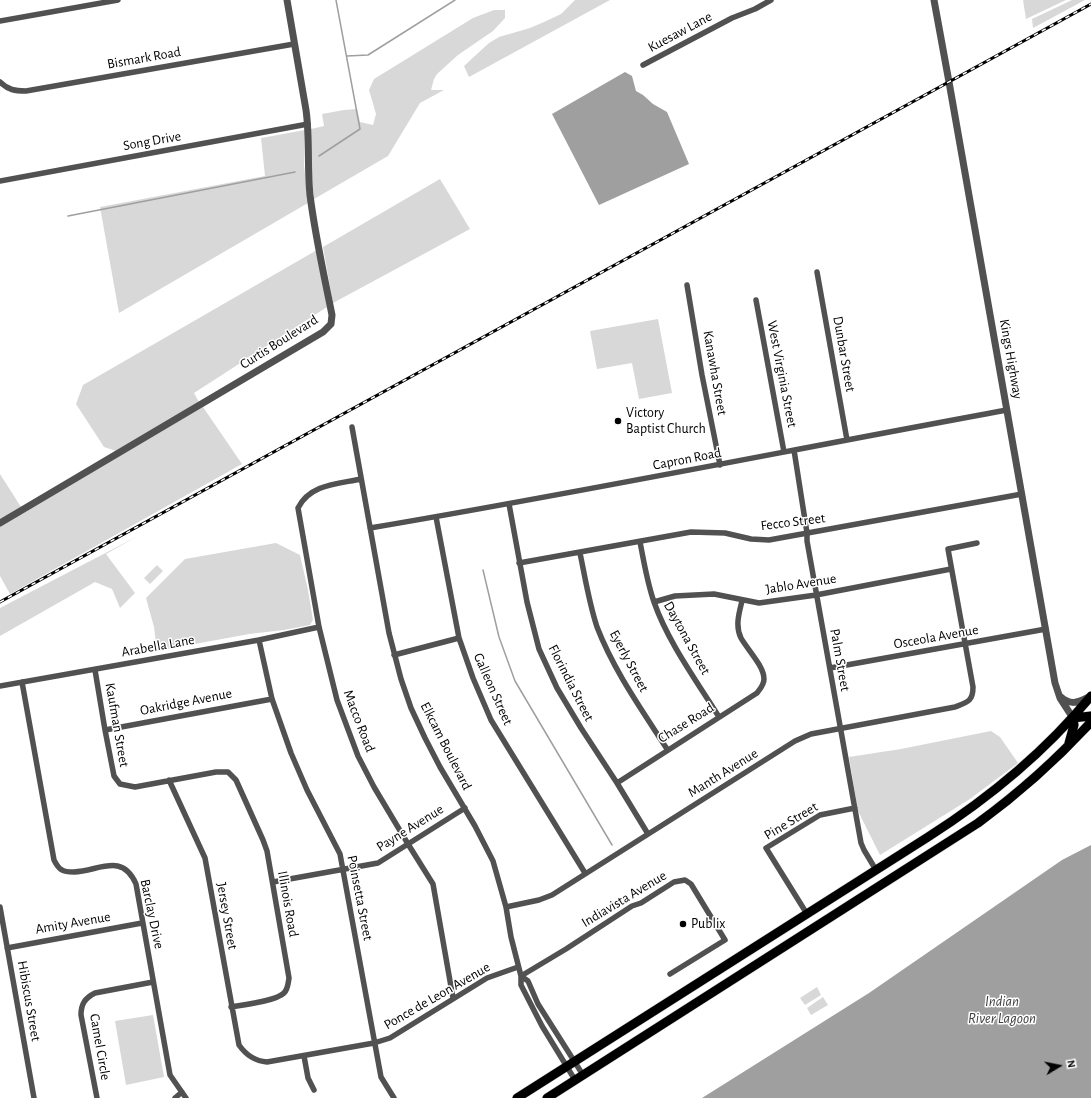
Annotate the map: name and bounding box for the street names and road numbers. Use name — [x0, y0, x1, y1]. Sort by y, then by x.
street label: Kuesaw Lane — [645, 8, 715, 56]
street label: Bismark Road — [106, 43, 182, 73]
street label: Song Drive — [122, 128, 182, 154]
street label: Curtis Boulevard — [237, 311, 321, 373]
street label: Dunbar Street — [829, 315, 859, 393]
street label: Kings Highway — [996, 318, 1026, 400]
street label: West Virginia Street — [763, 319, 801, 429]
street label: Kanawha Street — [699, 329, 731, 417]
street label: Capron Road — [651, 444, 723, 474]
street label: Fecco Street — [760, 510, 826, 534]
street label: Jablo Avenue — [765, 570, 837, 598]
street label: Daytona Street — [660, 598, 714, 678]
street label: Osceola Avenue — [892, 621, 980, 653]
street label: Eyerly Street — [606, 627, 652, 695]
street label: Palm Street — [826, 627, 854, 693]
street label: Arabella Lane — [120, 631, 196, 661]
street label: Florindia Street — [545, 642, 597, 724]
street label: Galleon Street — [470, 650, 516, 728]
street label: Kaufman Street — [101, 682, 133, 768]
street label: Oakridge Avenue — [139, 685, 233, 719]
street label: Macco Road — [339, 688, 379, 754]
street label: Elkcam Boulevard — [417, 699, 475, 793]
street label: Chase Road — [655, 699, 717, 747]
street label: Manth Avenue — [685, 745, 761, 801]
street label: Pine Street — [761, 798, 821, 844]
street label: Payne Avenue — [373, 801, 447, 855]
street label: Poinsetta Street — [344, 854, 376, 942]
street label: Indiavista Avenue — [578, 867, 670, 931]
street label: Illinois Road — [274, 870, 302, 938]
street label: Barclay Drive — [136, 878, 168, 950]
street label: Jersey Street — [213, 881, 241, 951]
street label: Amity Avenue — [34, 908, 112, 938]
street label: Hibiscus Street — [14, 959, 44, 1043]
street label: Ponce de Leon Avenue — [381, 959, 493, 1033]
street label: Camel Circle — [86, 1012, 114, 1082]

